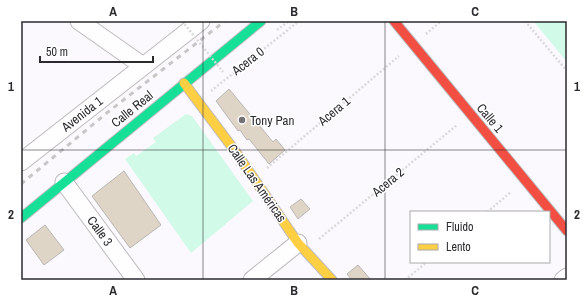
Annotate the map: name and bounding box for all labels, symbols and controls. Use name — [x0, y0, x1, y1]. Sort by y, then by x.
text: A — [109, 3, 117, 20]
text: B — [290, 3, 298, 20]
text: C — [471, 3, 479, 20]
scale bar — [40, 38, 153, 64]
street label: Acera 0 — [227, 43, 268, 80]
text: 50 m — [46, 44, 68, 60]
text: 1 — [8, 78, 14, 95]
text: 1 — [574, 78, 580, 95]
street label: Calle Real — [108, 87, 156, 131]
street label: Avenida 1 — [57, 93, 106, 136]
street label: Acera 1 — [314, 93, 354, 130]
street label: Calle 1 — [473, 100, 507, 136]
place label: Tony Pan — [250, 112, 295, 129]
marker: Tony Pan — [237, 115, 247, 125]
street label: Calle Las Américas — [224, 141, 290, 225]
street label: Acera 2 — [368, 164, 408, 201]
text: 2 — [8, 206, 14, 223]
text: 2 — [574, 206, 580, 223]
legend — [410, 211, 550, 263]
street label: Calle 3 — [83, 213, 117, 249]
text: Fluido — [446, 219, 473, 235]
text: Lento — [446, 239, 471, 255]
text: A — [109, 282, 117, 299]
text: B — [290, 282, 298, 299]
text: C — [471, 282, 479, 299]

